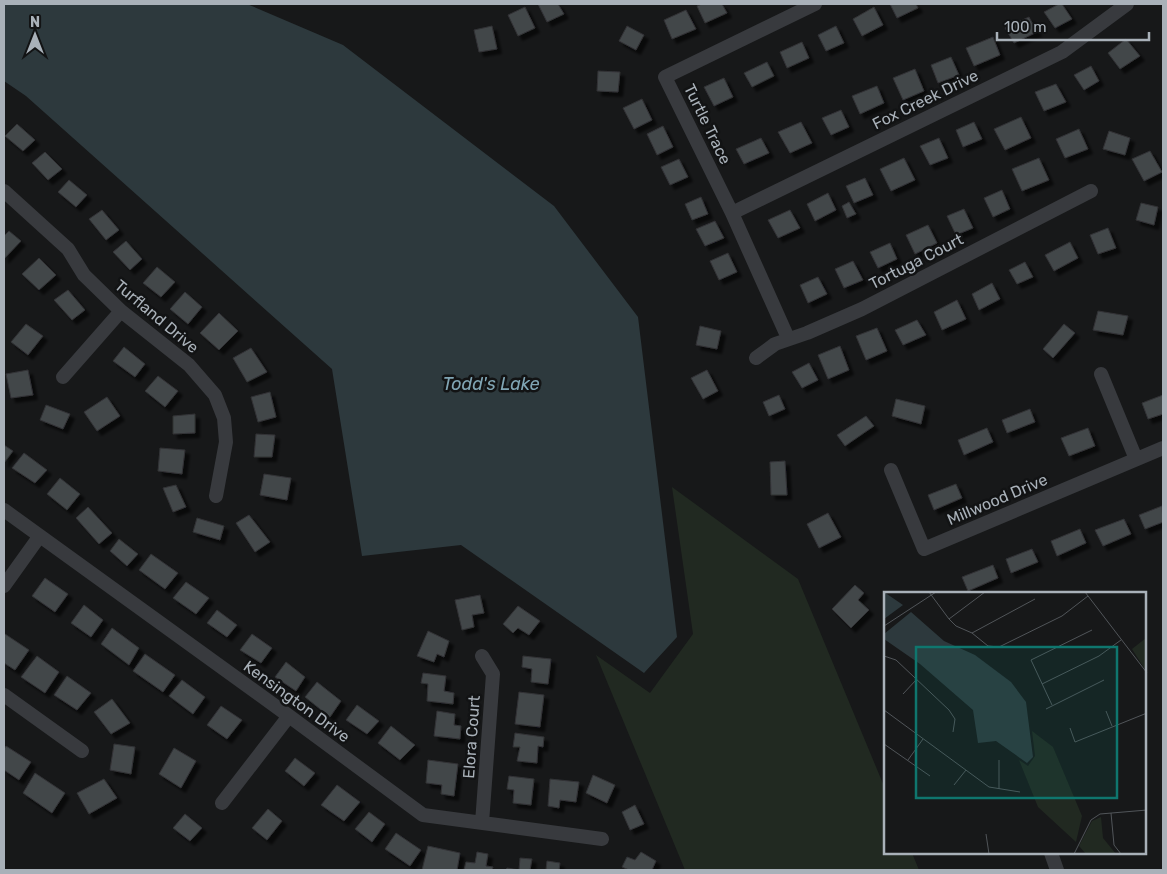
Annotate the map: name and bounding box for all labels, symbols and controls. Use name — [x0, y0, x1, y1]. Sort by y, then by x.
north arrow — [10, 10, 60, 60]
scale bar — [997, 10, 1150, 42]
text: N — [30, 14, 40, 31]
text: 100 m — [1004, 18, 1046, 36]
street label: Fox Creek Drive — [869, 66, 981, 133]
street label: Turtle Trace — [680, 81, 735, 167]
street label: Tortuga Court — [866, 230, 966, 293]
street label: Turfland Drive — [111, 276, 203, 357]
water label: Todd's Lake — [442, 373, 540, 395]
street label: Millwood Drive — [944, 470, 1050, 529]
inset map — [884, 592, 1147, 854]
street label: Kensington Drive — [240, 657, 354, 746]
street label: Elora Court — [459, 695, 484, 779]

